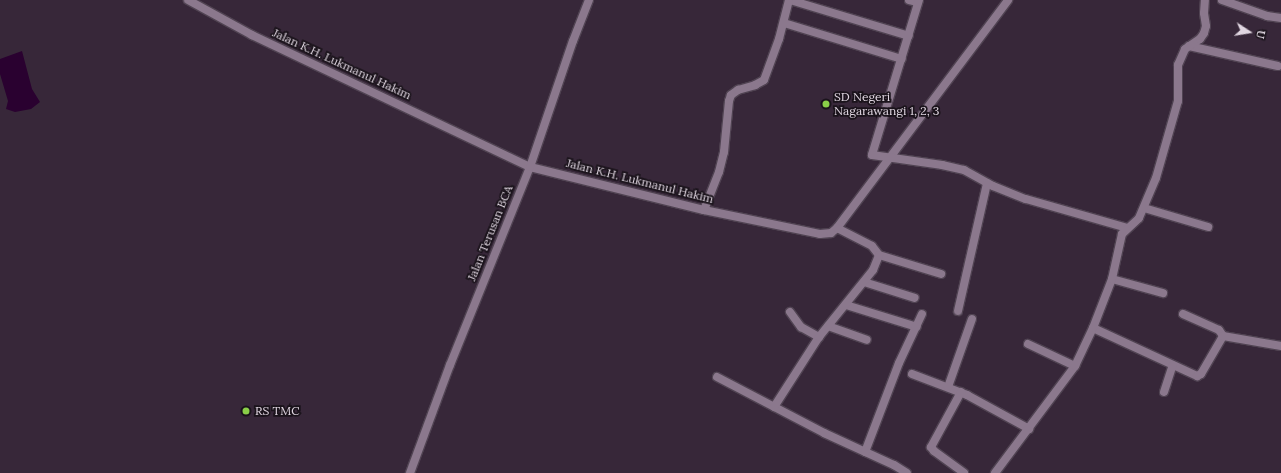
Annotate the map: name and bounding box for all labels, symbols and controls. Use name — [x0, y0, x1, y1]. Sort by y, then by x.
north arrow — [1229, 12, 1269, 52]
street label: Jalan K.H. Lukmanul Hakim — [270, 25, 414, 103]
text: U — [1253, 29, 1268, 40]
place label: SD Negeri Nagarawangi 1, 2, 3 — [834, 90, 940, 118]
marker: SD Negeri Nagarawangi 1, 2, 3 — [821, 99, 831, 109]
street label: Jalan K.H. Lukmanul Hakim — [565, 156, 715, 206]
street label: Jalan Terusan BCA — [464, 183, 516, 283]
place label: RS TMC — [255, 404, 300, 418]
marker: RS TMC — [240, 405, 252, 417]

